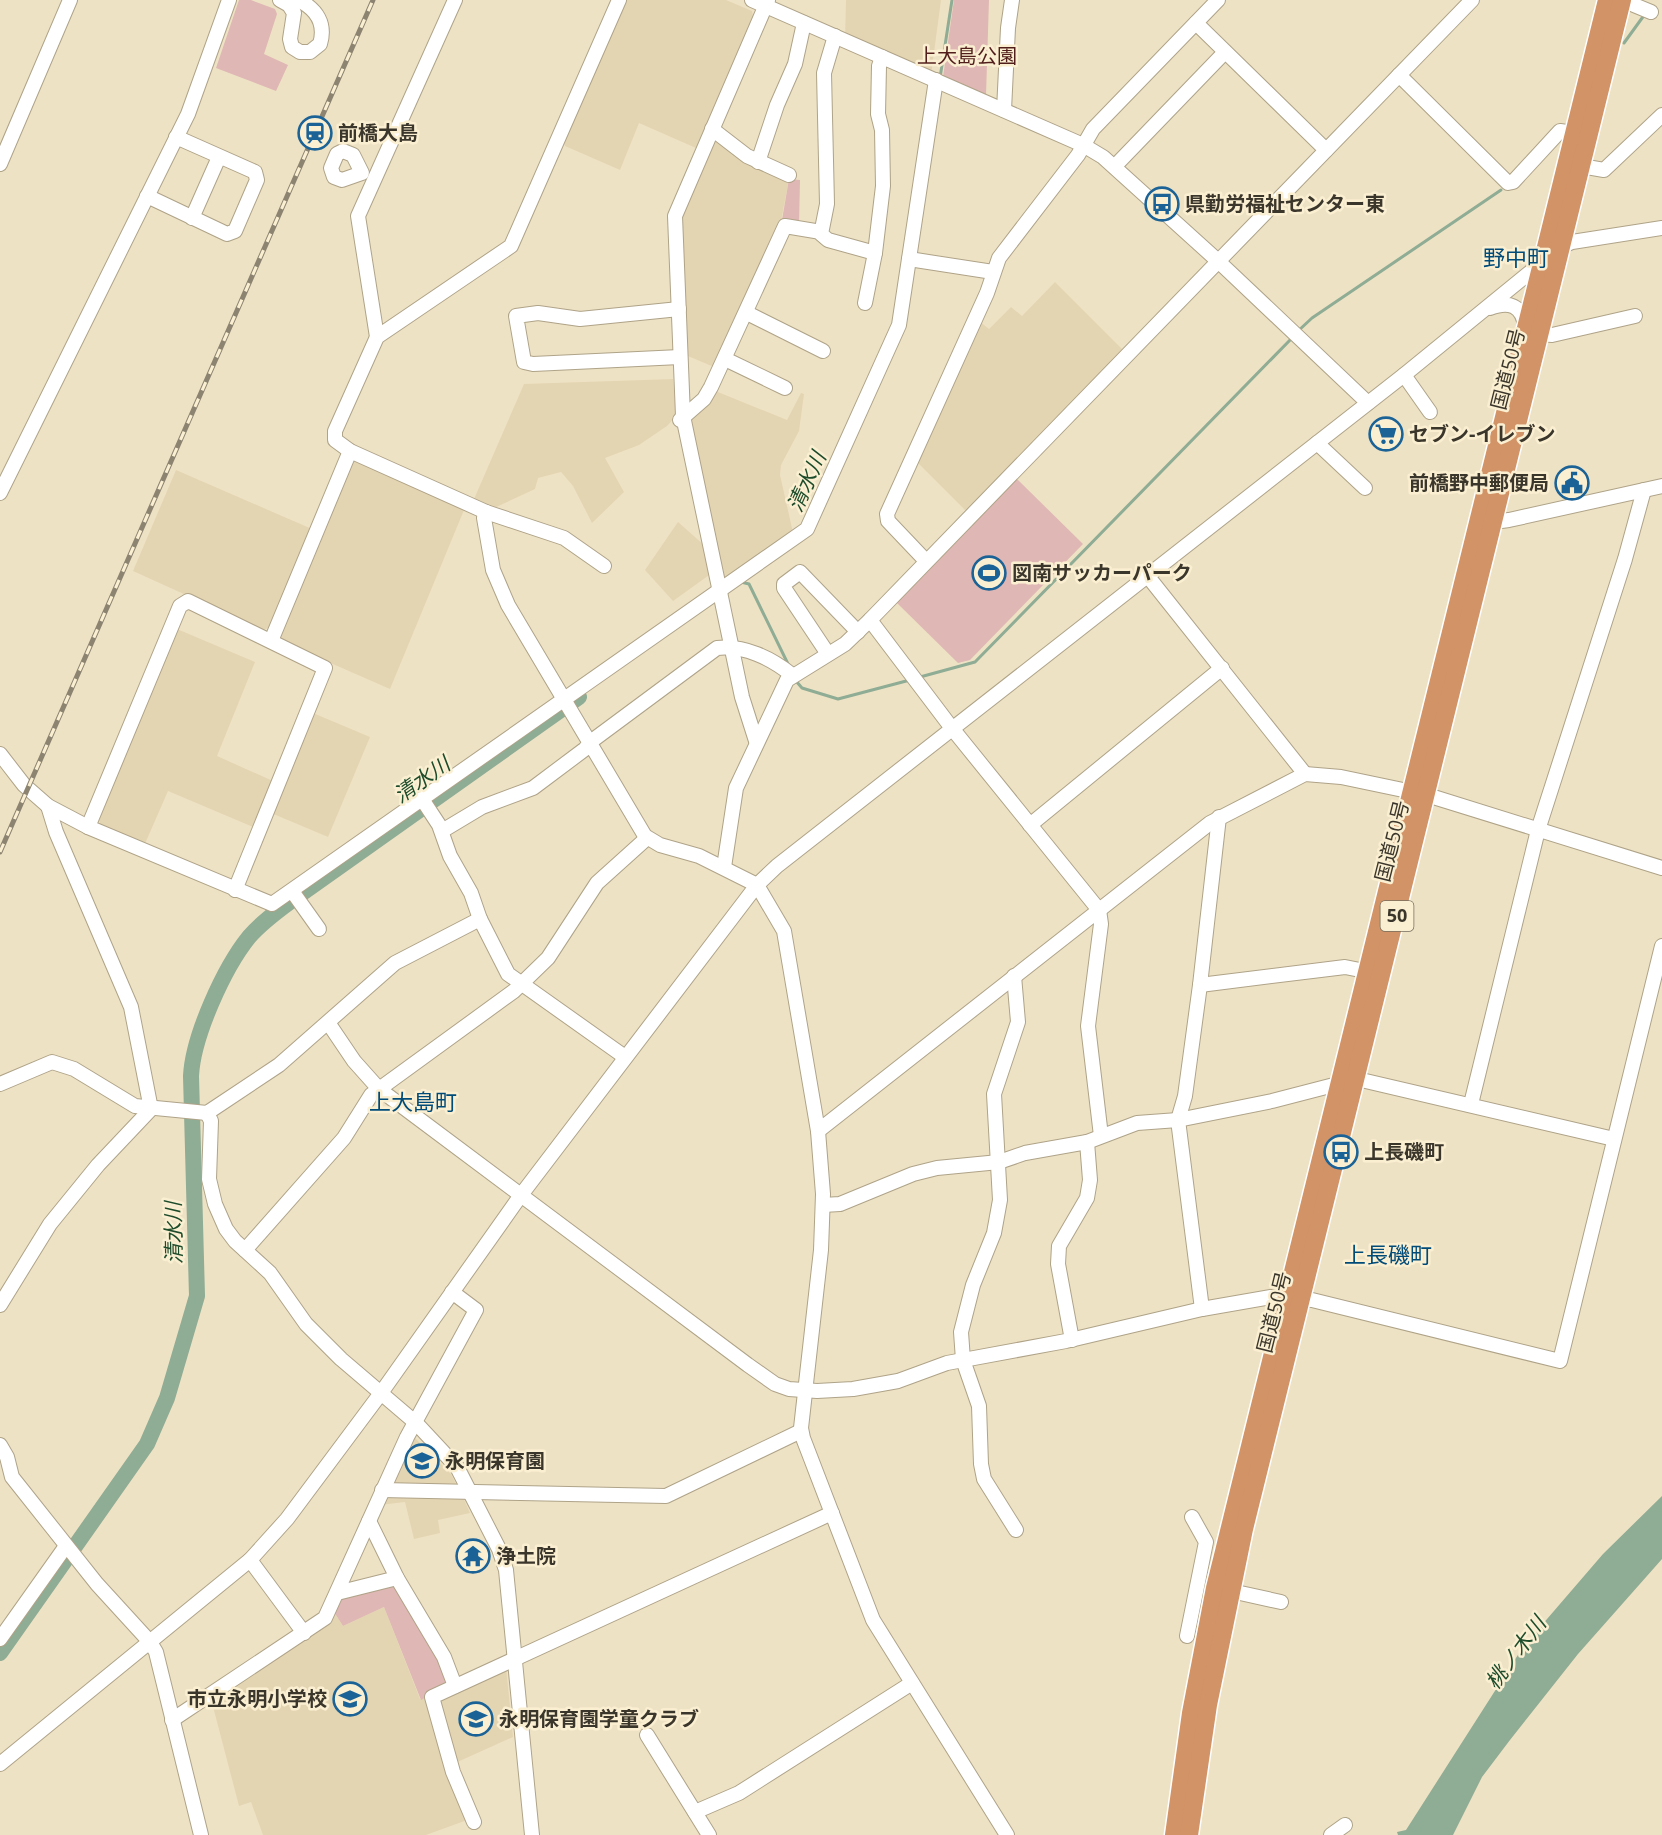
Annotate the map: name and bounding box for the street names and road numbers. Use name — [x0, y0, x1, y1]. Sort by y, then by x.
street label: 国道50号 — [1484, 325, 1531, 412]
street label: 国道50号 — [1368, 797, 1415, 884]
road number: 50 — [1380, 901, 1414, 931]
street label: 国道50号 — [1250, 1268, 1297, 1355]

